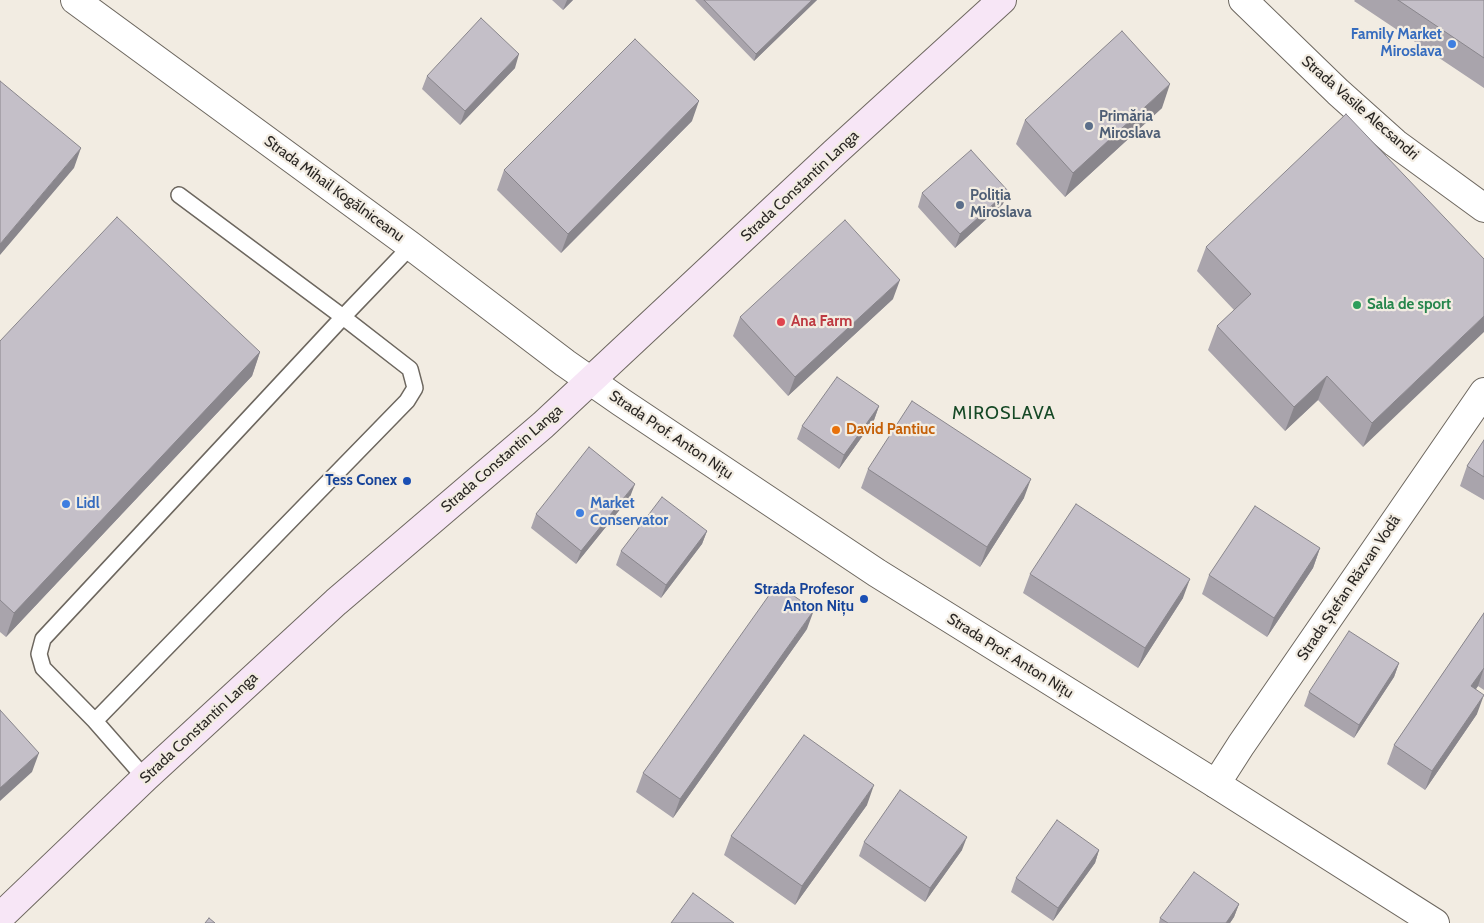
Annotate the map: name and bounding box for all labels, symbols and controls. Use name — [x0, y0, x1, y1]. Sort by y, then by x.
place label: Family Market Miroslava — [1351, 26, 1442, 61]
marker: Family Market Miroslava — [1446, 38, 1458, 50]
street label: Strada Vasile Alecsandri — [1298, 52, 1422, 164]
place label: Primăria Miroslava — [1099, 108, 1161, 143]
marker: Primăria Miroslava — [1083, 120, 1095, 132]
street label: Strada Constantin Langa — [737, 127, 863, 245]
street label: Strada Mihail Kogălniceanu — [260, 132, 408, 246]
place label: Poliția Miroslava — [970, 187, 1032, 222]
marker: Poliția Miroslava — [954, 199, 966, 211]
place label: Sala de sport — [1367, 296, 1451, 314]
marker: Sala de sport — [1351, 299, 1363, 311]
place label: Ana Farm — [791, 313, 852, 331]
marker: Ana Farm — [775, 316, 787, 328]
street label: Strada Prof. Anton Nițu — [606, 387, 736, 483]
street label: Strada Constantin Langa — [438, 402, 566, 516]
district label: MIROSLAVA — [951, 403, 1057, 425]
place label: David Pantiuc — [846, 421, 935, 439]
marker: David Pantiuc — [830, 424, 842, 436]
place label: Tess Conex — [325, 472, 397, 490]
marker: Tess Conex — [401, 475, 413, 487]
place label: Lidl — [76, 495, 100, 513]
place label: Market Conservator — [590, 495, 668, 530]
marker: Lidl — [60, 498, 72, 510]
marker: Market Conservator — [574, 507, 586, 519]
street label: Strada Ștefan Răzvan Vodă — [1294, 512, 1404, 664]
place label: Strada Profesor Anton Nițu — [754, 581, 854, 616]
marker: Strada Profesor Anton Nițu — [858, 593, 870, 605]
street label: Strada Prof. Anton Nițu — [943, 610, 1077, 702]
street label: Strada Constantin Langa — [136, 669, 262, 787]

